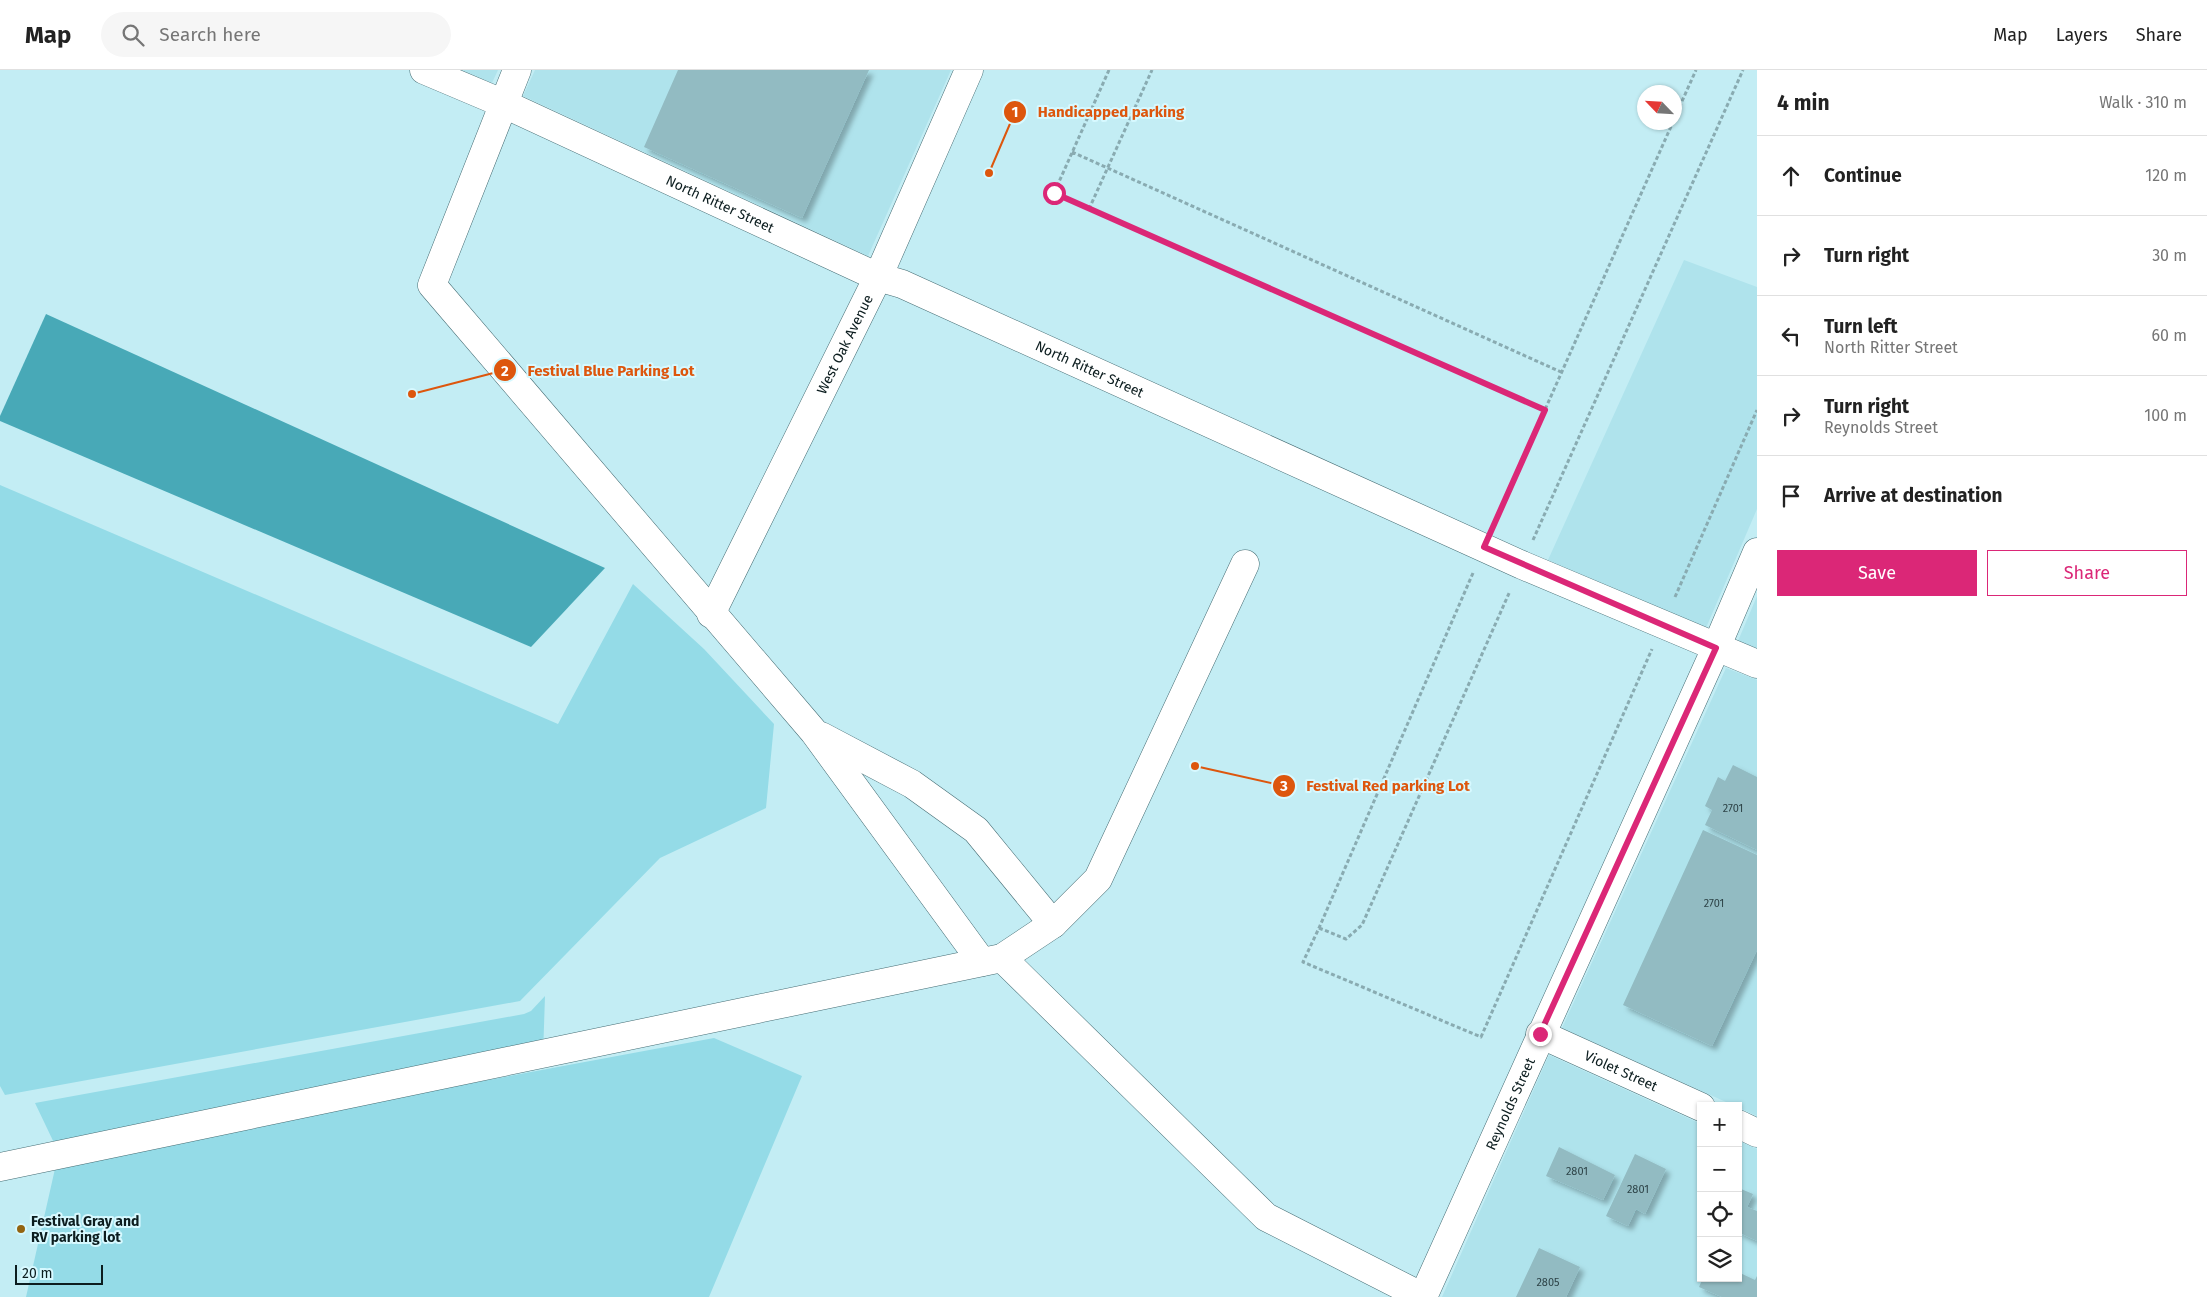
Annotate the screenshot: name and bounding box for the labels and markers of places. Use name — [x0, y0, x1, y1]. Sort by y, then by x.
callout: Handicapped parking — [1003, 97, 1194, 127]
callout: Festival Blue Parking Lot — [493, 355, 705, 385]
callout: Festival Red parking Lot — [1272, 771, 1480, 801]
place label: Festival Gray and RV parking lot — [31, 1213, 139, 1246]
marker: Festival Gray and RV parking lot — [15, 1223, 27, 1235]

